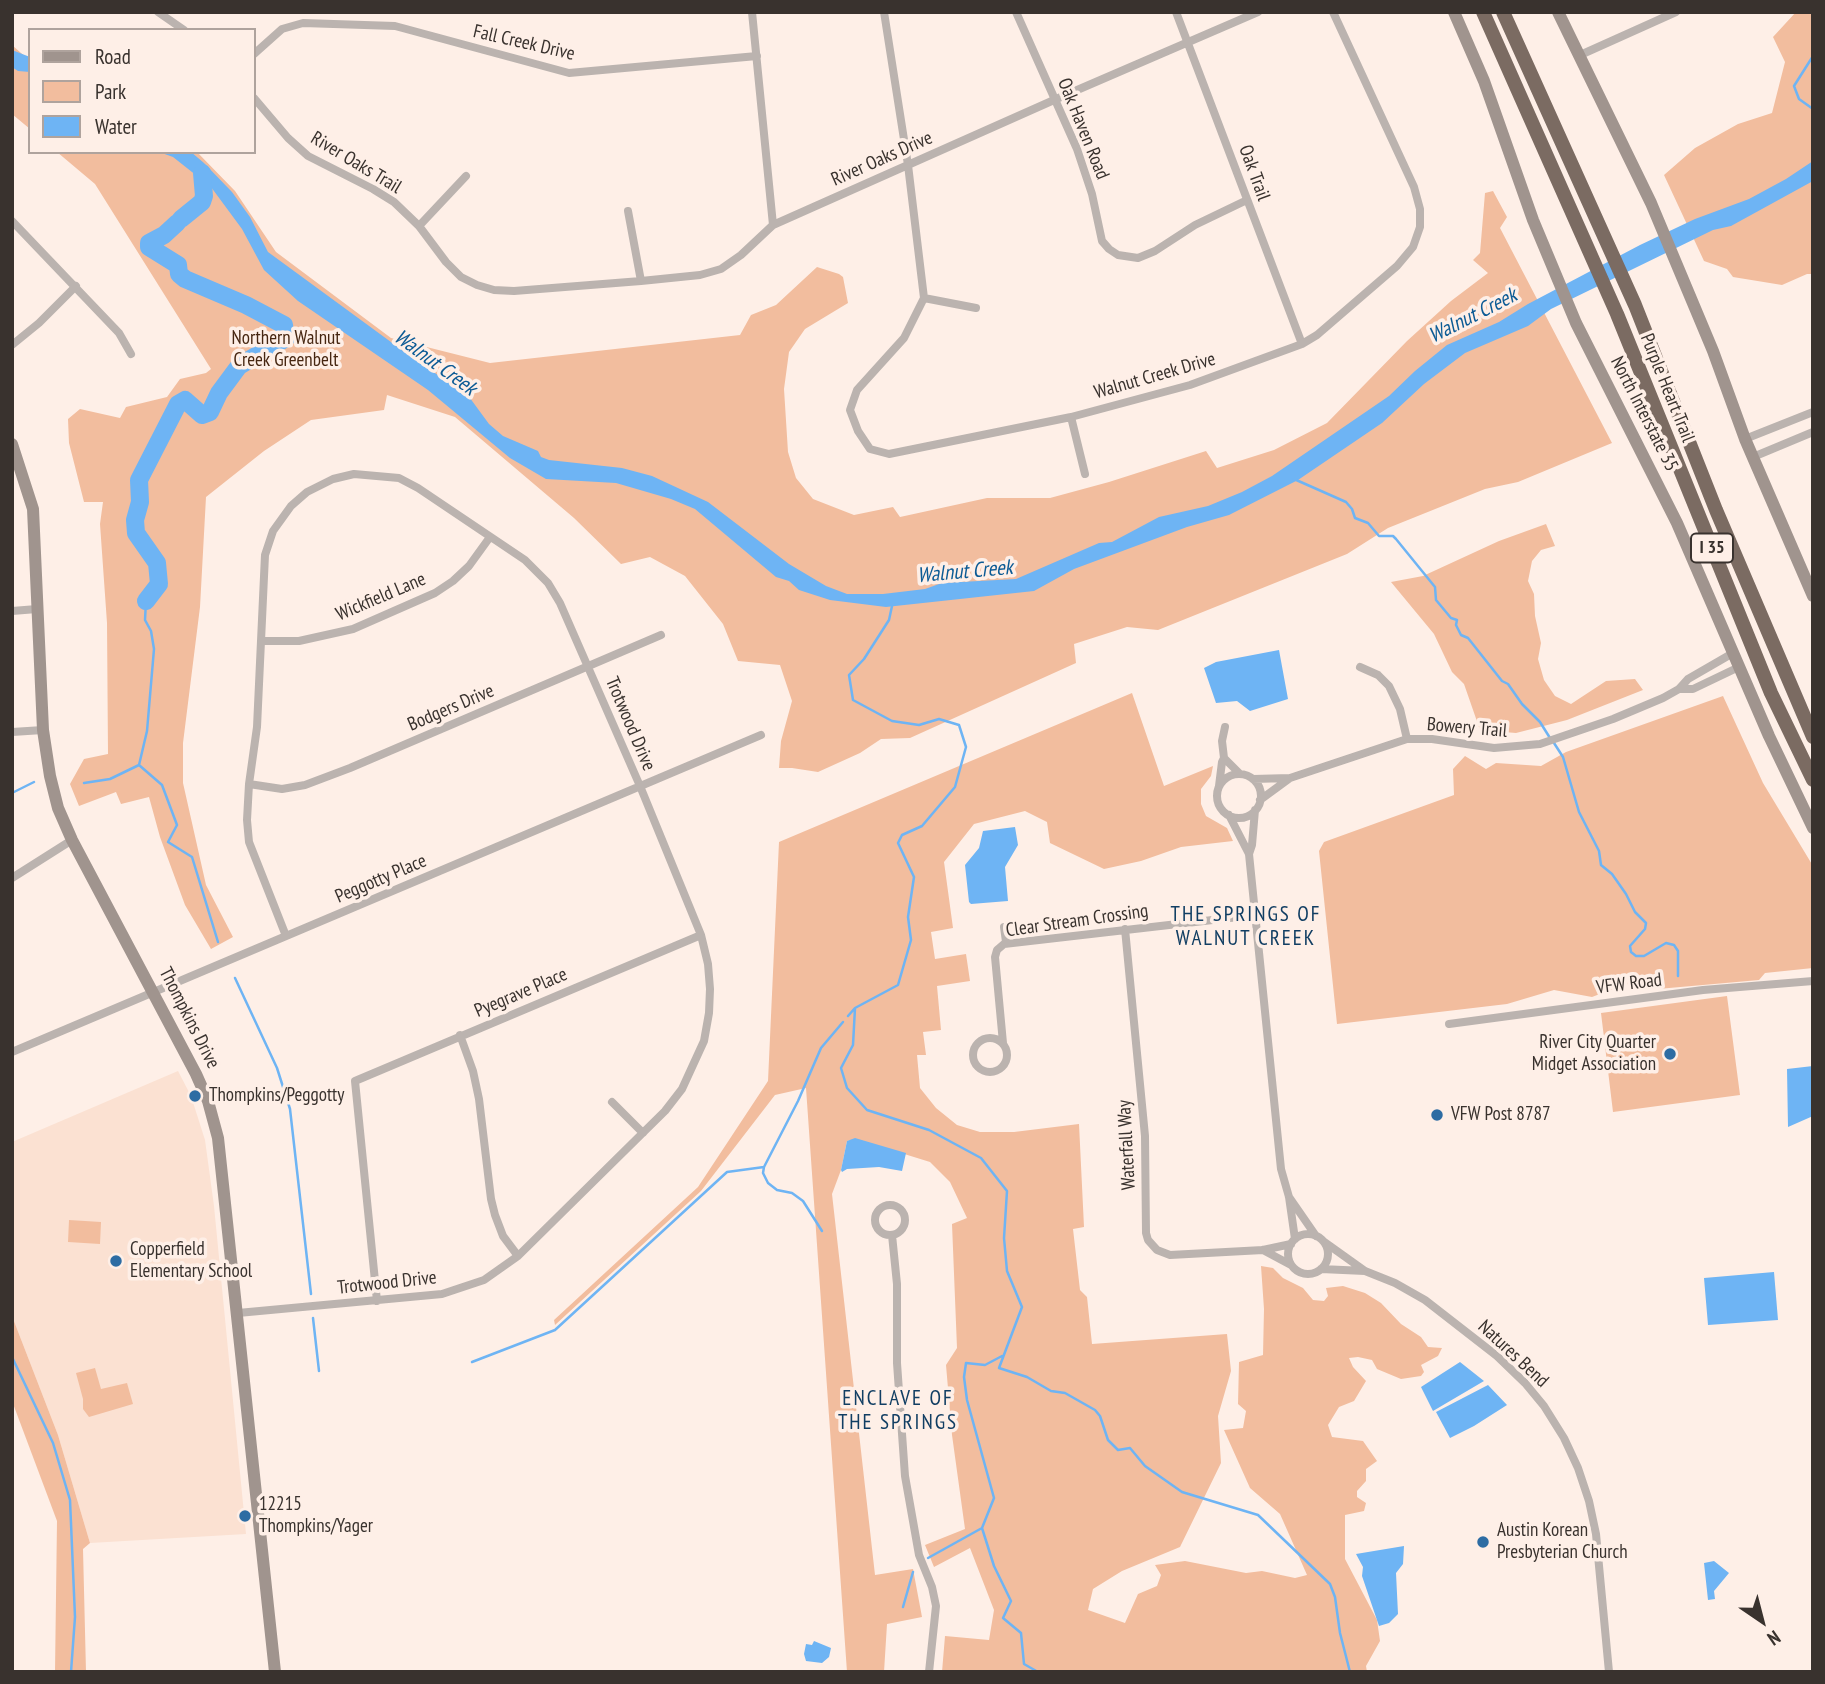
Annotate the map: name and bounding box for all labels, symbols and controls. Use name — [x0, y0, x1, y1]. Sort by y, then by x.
street label: Fall Creek Drive — [471, 20, 577, 66]
legend — [28, 28, 256, 154]
text: Road — [95, 43, 131, 70]
street label: Oak Haven Road — [1052, 75, 1114, 183]
text: Park — [95, 78, 126, 105]
text: Water — [95, 113, 137, 140]
street label: River Oaks Trail — [307, 127, 405, 199]
street label: River Oaks Drive — [828, 127, 936, 191]
street label: Oak Trail — [1233, 142, 1275, 204]
water label: Walnut Creek — [1425, 283, 1521, 349]
water label: Walnut Creek — [389, 325, 481, 401]
park label: Northern Walnut Creek Greenbelt — [231, 328, 341, 372]
street label: Purple Heart Trail — [1635, 330, 1699, 446]
street label: Walnut Creek Drive — [1092, 348, 1218, 404]
street label: North Interstate 35 — [1605, 353, 1683, 475]
road number: I 35 — [1691, 534, 1733, 562]
water label: Walnut Creek — [916, 555, 1014, 589]
street label: Wickfield Lane — [333, 568, 429, 626]
street label: Trotwood Drive — [600, 674, 660, 774]
street label: Bodgers Drive — [404, 680, 498, 736]
street label: Bowery Trail — [1426, 713, 1508, 743]
street label: Peggotty Place — [332, 850, 430, 908]
street label: Clear Stream Crossing — [1004, 900, 1150, 942]
district label: THE SPRINGS OF WALNUT CREEK — [1172, 902, 1320, 952]
street label: Pyegrave Place — [471, 963, 571, 1023]
street label: Thompkins Drive — [154, 964, 224, 1072]
street label: VFW Road — [1595, 969, 1663, 999]
place label: River City Quarter Midget Association — [1532, 1032, 1656, 1076]
marker: River City Quarter Midget Association — [1662, 1046, 1678, 1062]
place label: Thompkins/Peggotty — [209, 1085, 344, 1107]
marker: Thompkins/Peggotty — [187, 1088, 203, 1104]
street label: Waterfall Way — [1113, 1099, 1141, 1191]
place label: VFW Post 8787 — [1451, 1104, 1551, 1126]
marker: VFW Post 8787 — [1429, 1107, 1445, 1123]
place label: Copperfield Elementary School — [130, 1239, 252, 1283]
marker: Copperfield Elementary School — [108, 1253, 124, 1269]
street label: Trotwood Drive — [336, 1266, 438, 1300]
street label: Natures Bend — [1473, 1316, 1553, 1392]
district label: ENCLAVE OF THE SPRINGS — [839, 1386, 957, 1436]
place label: 12215 Thompkins/Yager — [259, 1494, 373, 1538]
marker: 12215 Thompkins/Yager — [237, 1508, 253, 1524]
place label: Austin Korean Presbyterian Church — [1497, 1520, 1628, 1564]
marker: Austin Korean Presbyterian Church — [1475, 1534, 1491, 1550]
north arrow — [1727, 1586, 1797, 1656]
text: N — [1763, 1625, 1785, 1651]

